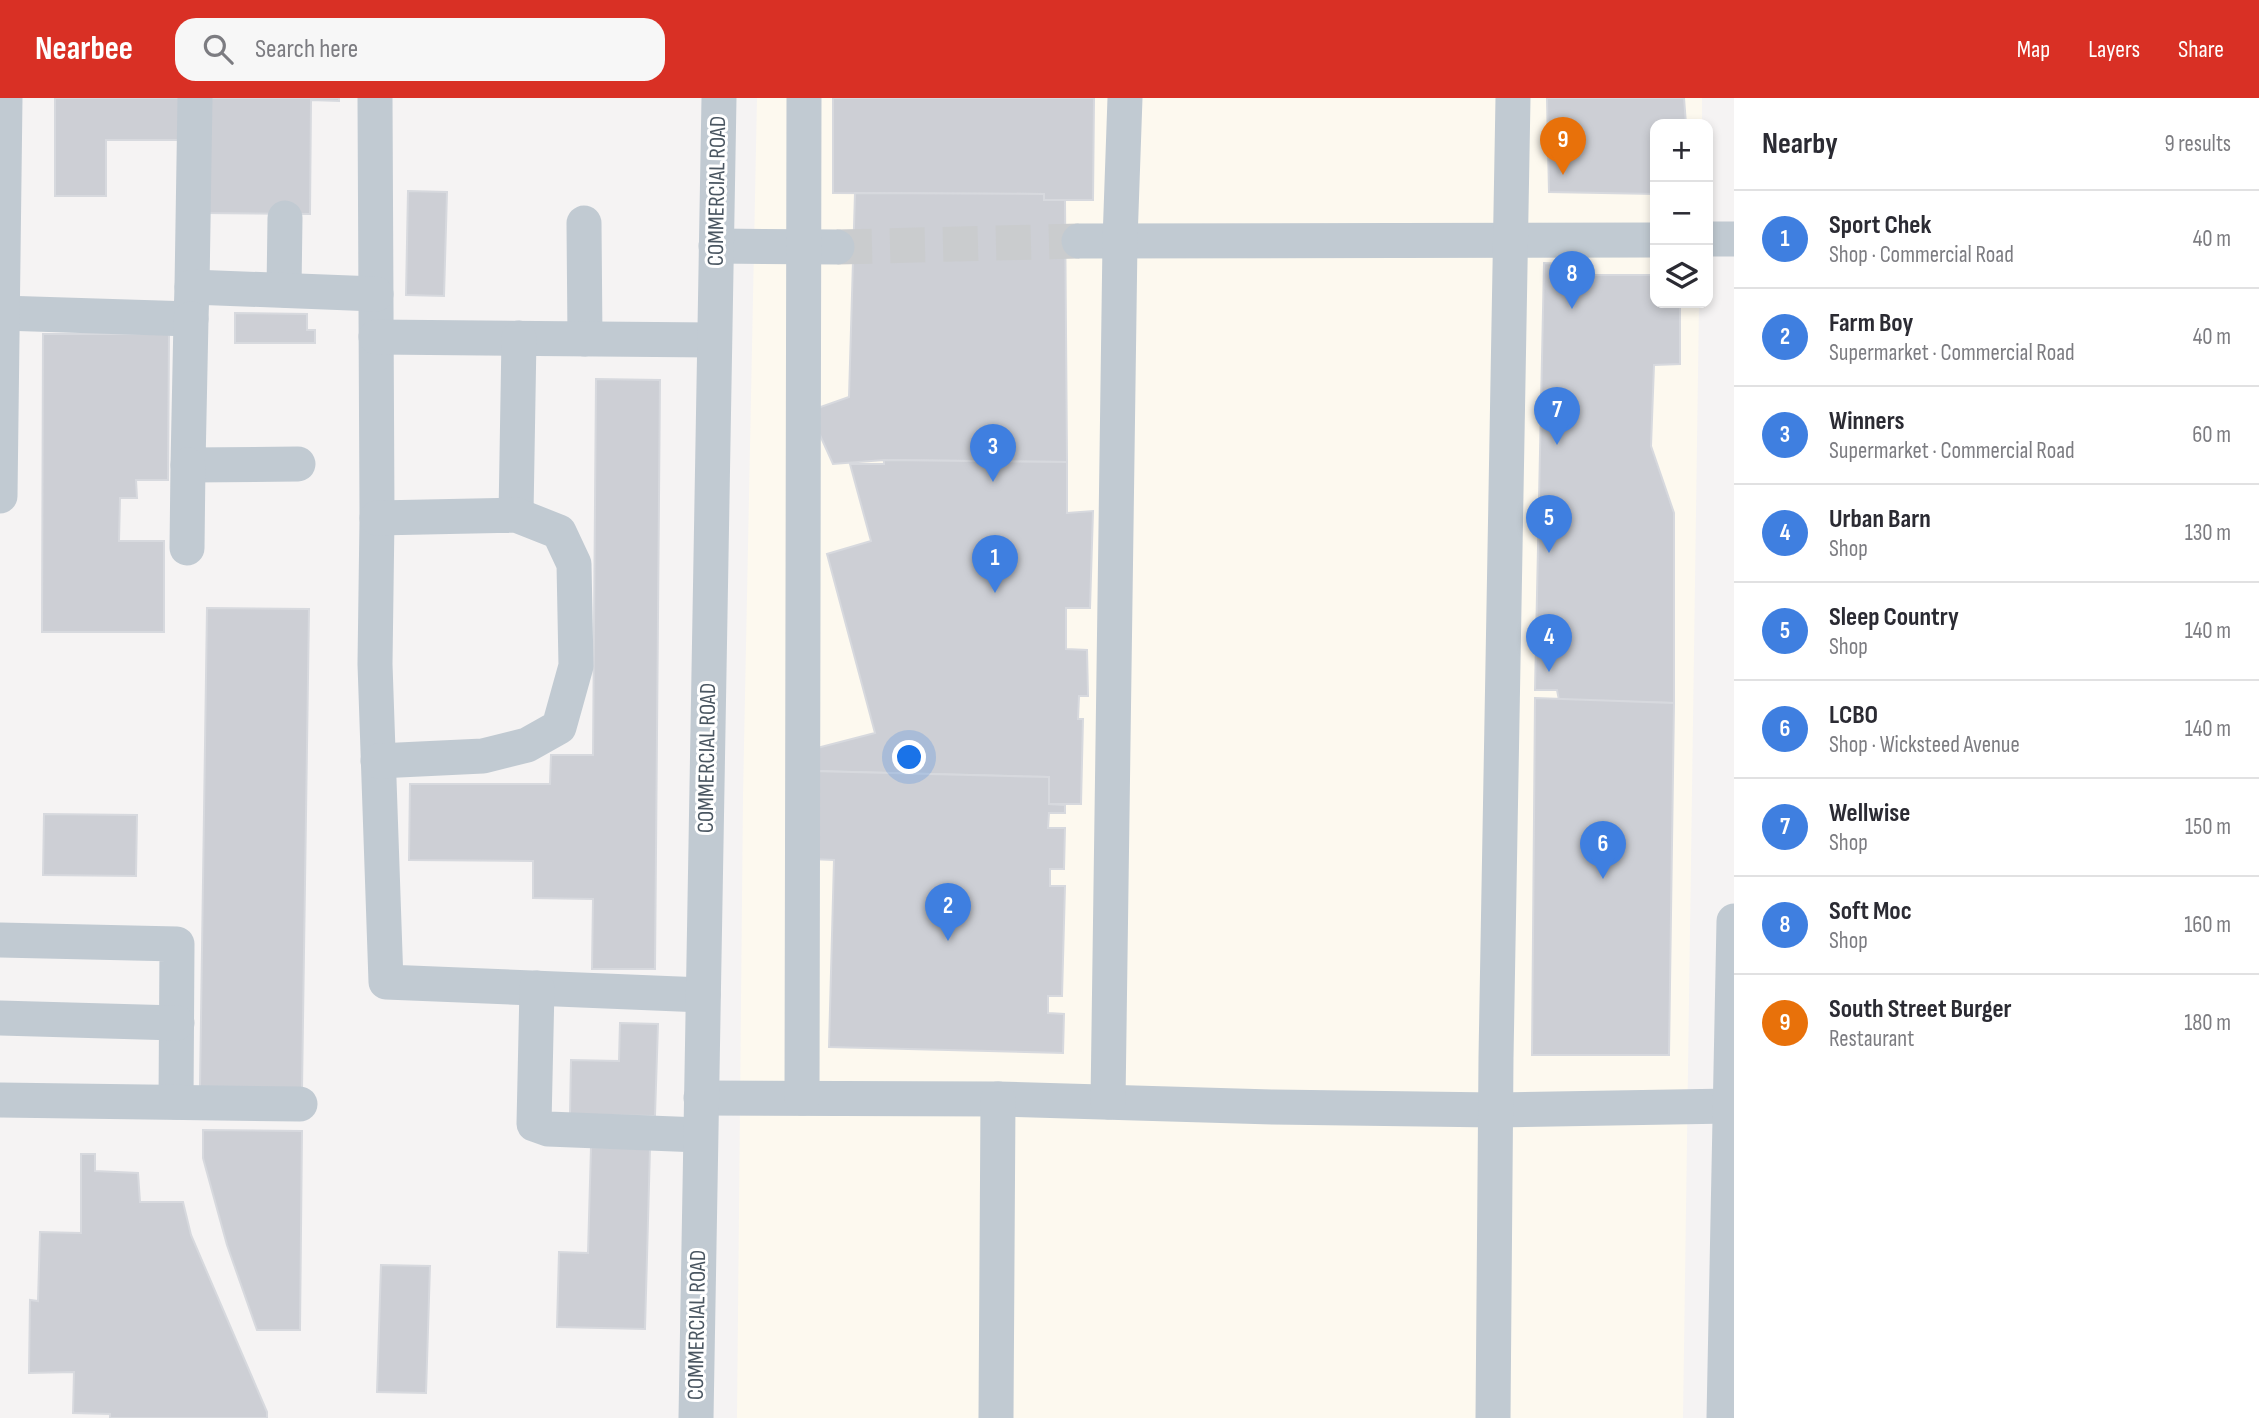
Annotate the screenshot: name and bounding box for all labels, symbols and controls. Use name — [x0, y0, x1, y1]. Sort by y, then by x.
search box — [175, 18, 665, 81]
text: Nearbee — [35, 29, 133, 69]
icon: search — [199, 30, 237, 68]
text: Search here — [255, 34, 358, 65]
text: Map — [2017, 35, 2050, 64]
text: Layers — [2088, 35, 2140, 64]
text: Share — [2178, 35, 2224, 64]
street label: COMMERCIAL ROAD — [702, 116, 732, 266]
pin: 9 — [1540, 117, 1586, 175]
map controls — [1650, 119, 1713, 308]
button: + — [1650, 119, 1713, 182]
text: Nearby — [1762, 126, 1838, 162]
text: 9 results — [2164, 130, 2231, 158]
button: − — [1650, 182, 1713, 245]
text: Sport Chek — [1829, 210, 1931, 241]
text: 1 — [1780, 225, 1790, 253]
text: 40 m — [2193, 225, 2231, 253]
text: Shop · Commercial Road — [1829, 241, 2014, 269]
button: layers — [1650, 245, 1713, 308]
pin: 8 — [1549, 251, 1595, 309]
text: Farm Boy — [1829, 308, 1913, 339]
text: 2 — [1780, 323, 1790, 351]
text: 40 m — [2193, 323, 2231, 351]
text: Supermarket · Commercial Road — [1829, 339, 2075, 367]
pin: 7 — [1534, 387, 1580, 445]
text: Winners — [1829, 406, 1905, 437]
text: 3 — [1780, 421, 1790, 449]
text: 60 m — [2192, 421, 2231, 449]
pin: 3 — [970, 424, 1016, 482]
text: Supermarket · Commercial Road — [1829, 437, 2075, 465]
pin: 5 — [1526, 495, 1572, 553]
text: Urban Barn — [1829, 504, 1931, 535]
text: 4 — [1780, 519, 1790, 547]
text: 130 m — [2185, 519, 2231, 547]
pin: 1 — [972, 535, 1018, 593]
text: Shop — [1829, 535, 1868, 563]
text: Sleep Country — [1829, 602, 1959, 633]
pin: 4 — [1526, 614, 1572, 672]
text: 5 — [1780, 617, 1790, 645]
text: 140 m — [2185, 617, 2231, 645]
text: Shop — [1829, 633, 1868, 661]
street label: COMMERCIAL ROAD — [692, 683, 722, 833]
text: LCBO — [1829, 700, 1878, 731]
text: 6 — [1780, 715, 1790, 743]
text: 140 m — [2185, 715, 2231, 743]
text: Shop · Wicksteed Avenue — [1829, 731, 2020, 759]
your location — [892, 740, 926, 774]
text: Wellwise — [1829, 798, 1910, 829]
text: 7 — [1780, 813, 1790, 841]
text: 150 m — [2185, 813, 2231, 841]
pin: 6 — [1580, 821, 1626, 879]
text: Shop — [1829, 829, 1868, 857]
pin: 2 — [925, 883, 971, 941]
text: Soft Moc — [1829, 896, 1912, 927]
text: 8 — [1780, 911, 1790, 939]
text: 160 m — [2184, 911, 2231, 939]
text: Shop — [1829, 927, 1868, 955]
text: South Street Burger — [1829, 994, 2012, 1025]
text: 9 — [1780, 1009, 1790, 1037]
text: 180 m — [2184, 1009, 2231, 1037]
text: Restaurant — [1829, 1025, 1914, 1053]
street label: COMMERCIAL ROAD — [682, 1250, 712, 1400]

